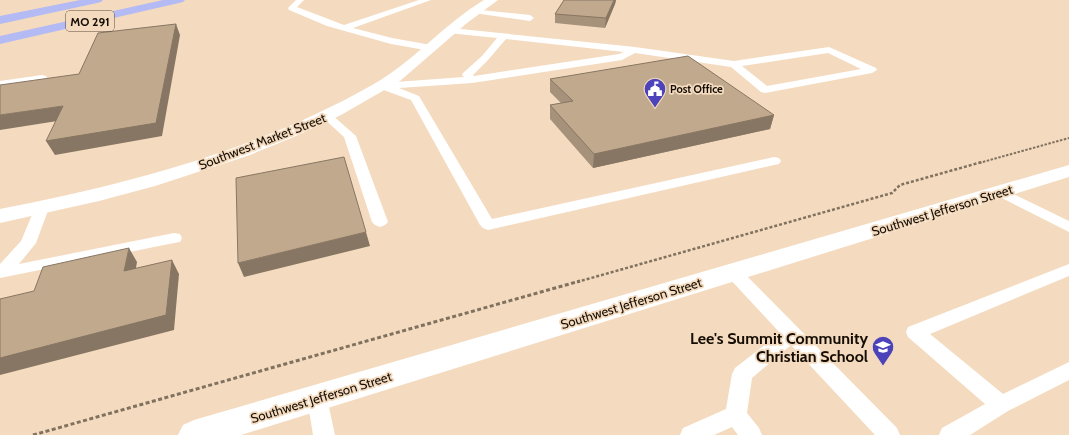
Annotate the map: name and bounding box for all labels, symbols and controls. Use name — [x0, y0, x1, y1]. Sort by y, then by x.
road number: MO 291 — [66, 11, 114, 31]
public building icon: Post Office — [642, 76, 668, 109]
place label: Post Office — [670, 82, 723, 96]
street label: Southwest Market Street — [196, 109, 329, 173]
street label: Southwest Jefferson Street — [869, 181, 1015, 239]
street label: Southwest Jefferson Street — [558, 274, 704, 332]
place label: Lee's Summit Community Christian School — [690, 329, 868, 366]
school or university icon: Lee's Summit Community Christian School — [870, 334, 896, 367]
street label: Southwest Jefferson Street — [248, 368, 394, 426]

